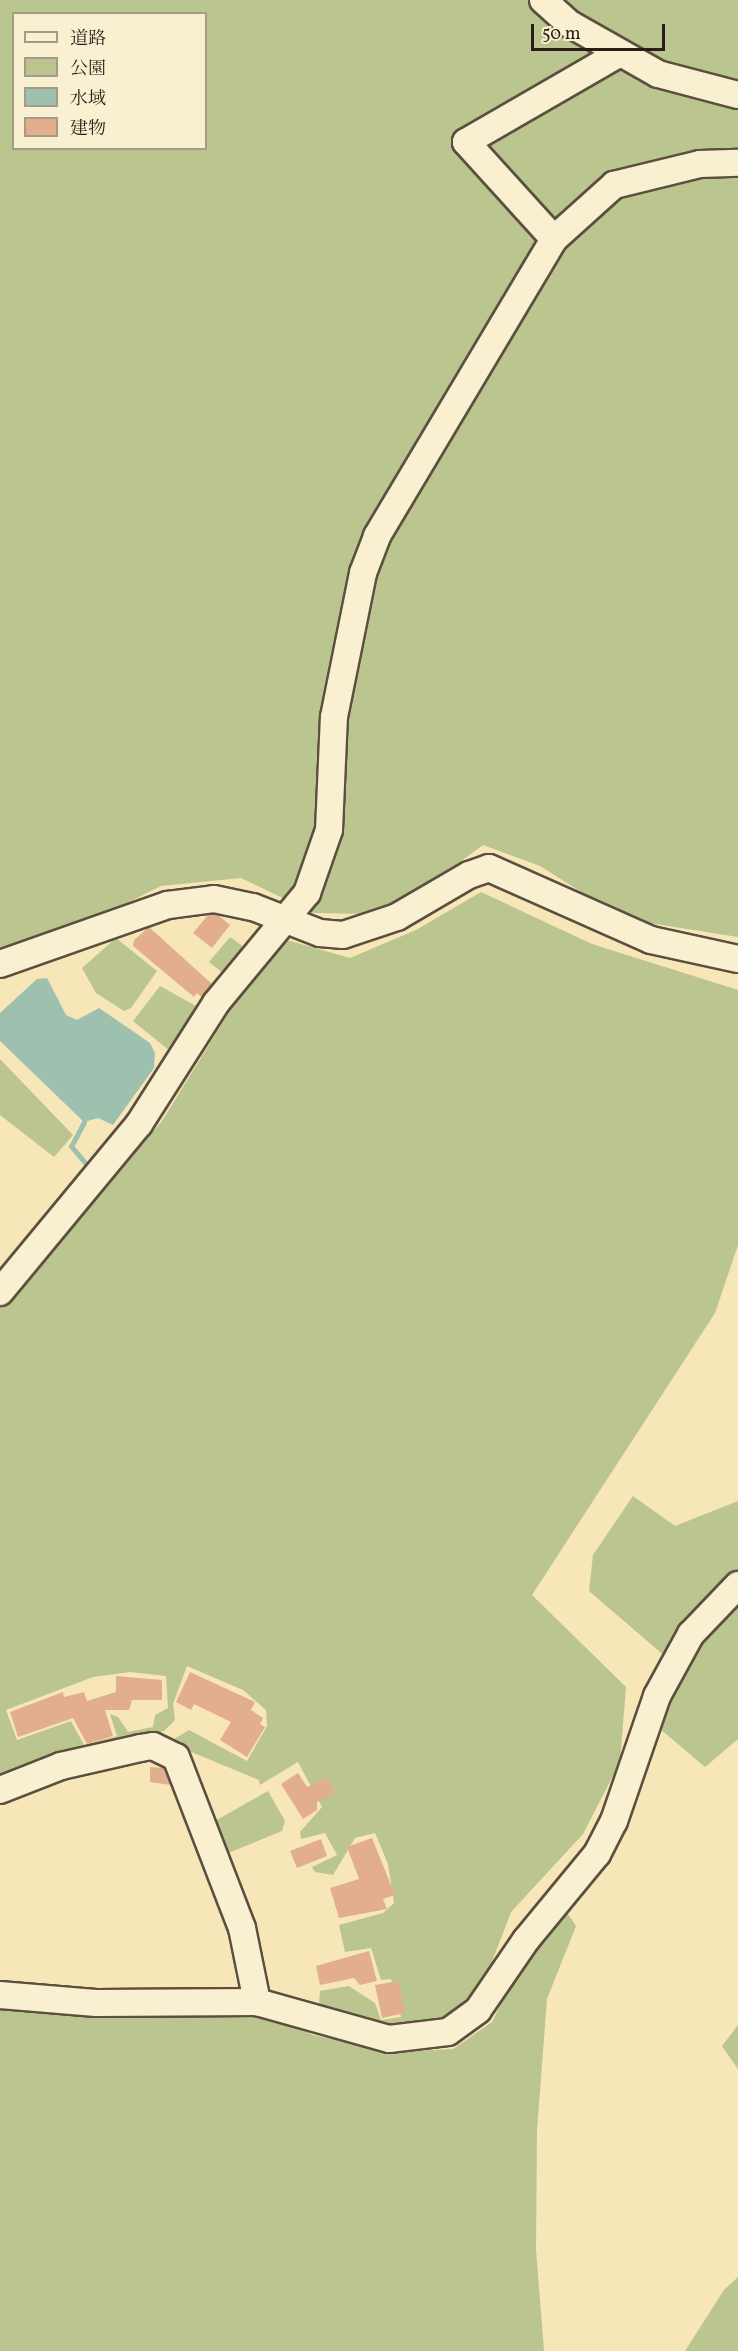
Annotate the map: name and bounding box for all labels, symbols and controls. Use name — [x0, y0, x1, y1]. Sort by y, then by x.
legend — [12, 12, 207, 150]
scale bar — [534, 12, 668, 50]
text: 50 m — [542, 22, 581, 47]
text: 道路 — [70, 27, 106, 52]
text: 公園 — [70, 57, 106, 82]
text: 水域 — [70, 87, 106, 112]
text: 建物 — [70, 117, 106, 142]

